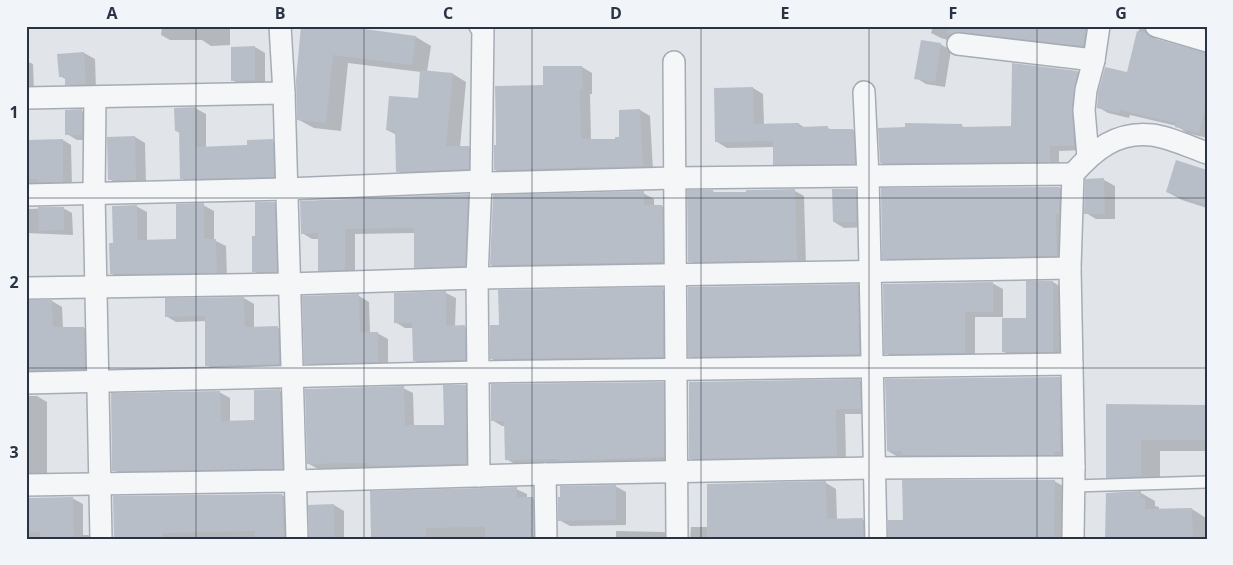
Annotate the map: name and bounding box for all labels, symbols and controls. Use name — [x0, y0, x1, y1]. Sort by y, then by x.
text: A — [106, 2, 118, 24]
text: B — [275, 2, 285, 24]
text: C — [443, 2, 453, 24]
text: D — [610, 2, 622, 24]
text: E — [781, 2, 790, 24]
text: F — [949, 2, 957, 24]
text: G — [1115, 2, 1127, 24]
text: 1 — [9, 101, 19, 123]
text: 2 — [9, 271, 19, 293]
text: 3 — [9, 441, 19, 463]

